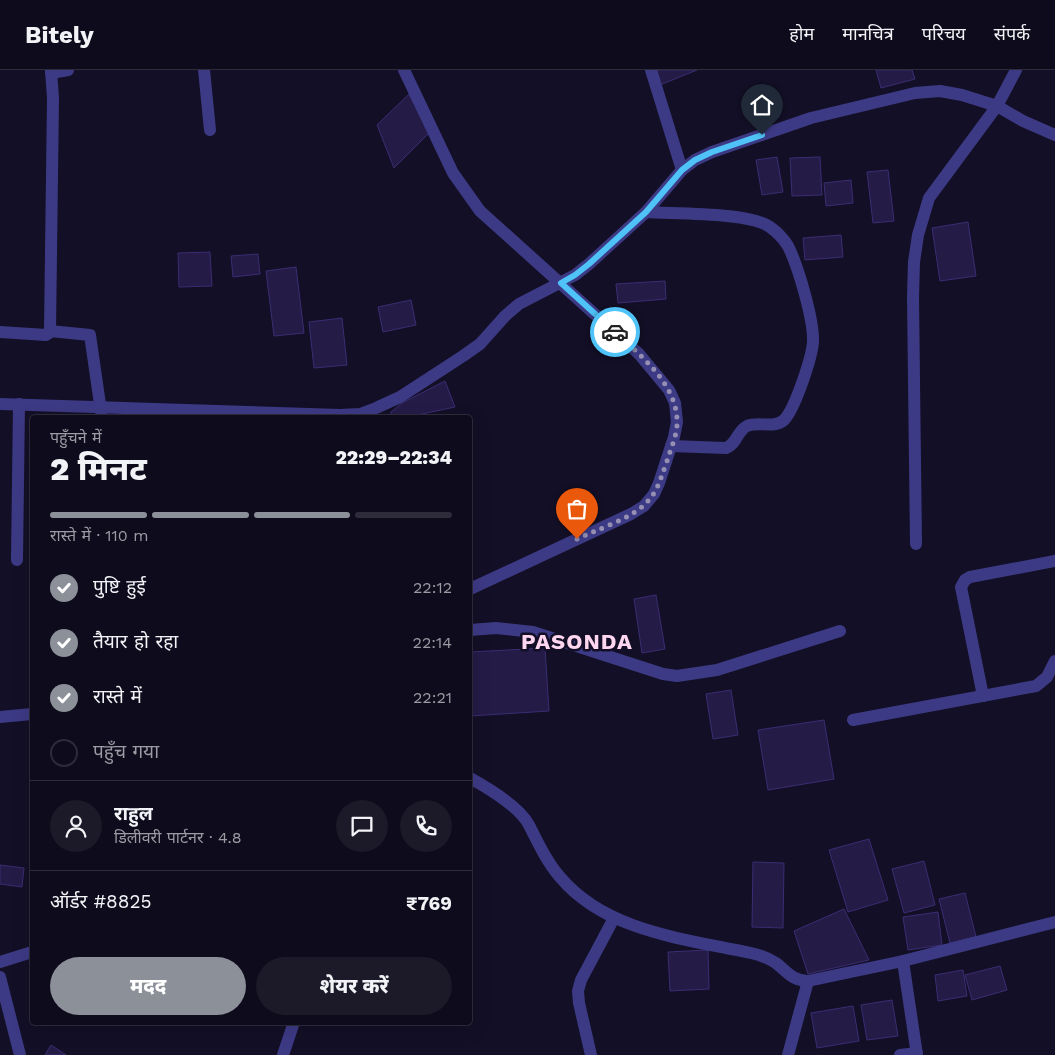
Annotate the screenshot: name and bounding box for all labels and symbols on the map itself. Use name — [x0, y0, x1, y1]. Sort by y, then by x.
pin — [741, 84, 783, 135]
courier — [590, 307, 640, 357]
pin — [556, 488, 598, 539]
district label: PASONDA — [521, 629, 633, 654]

